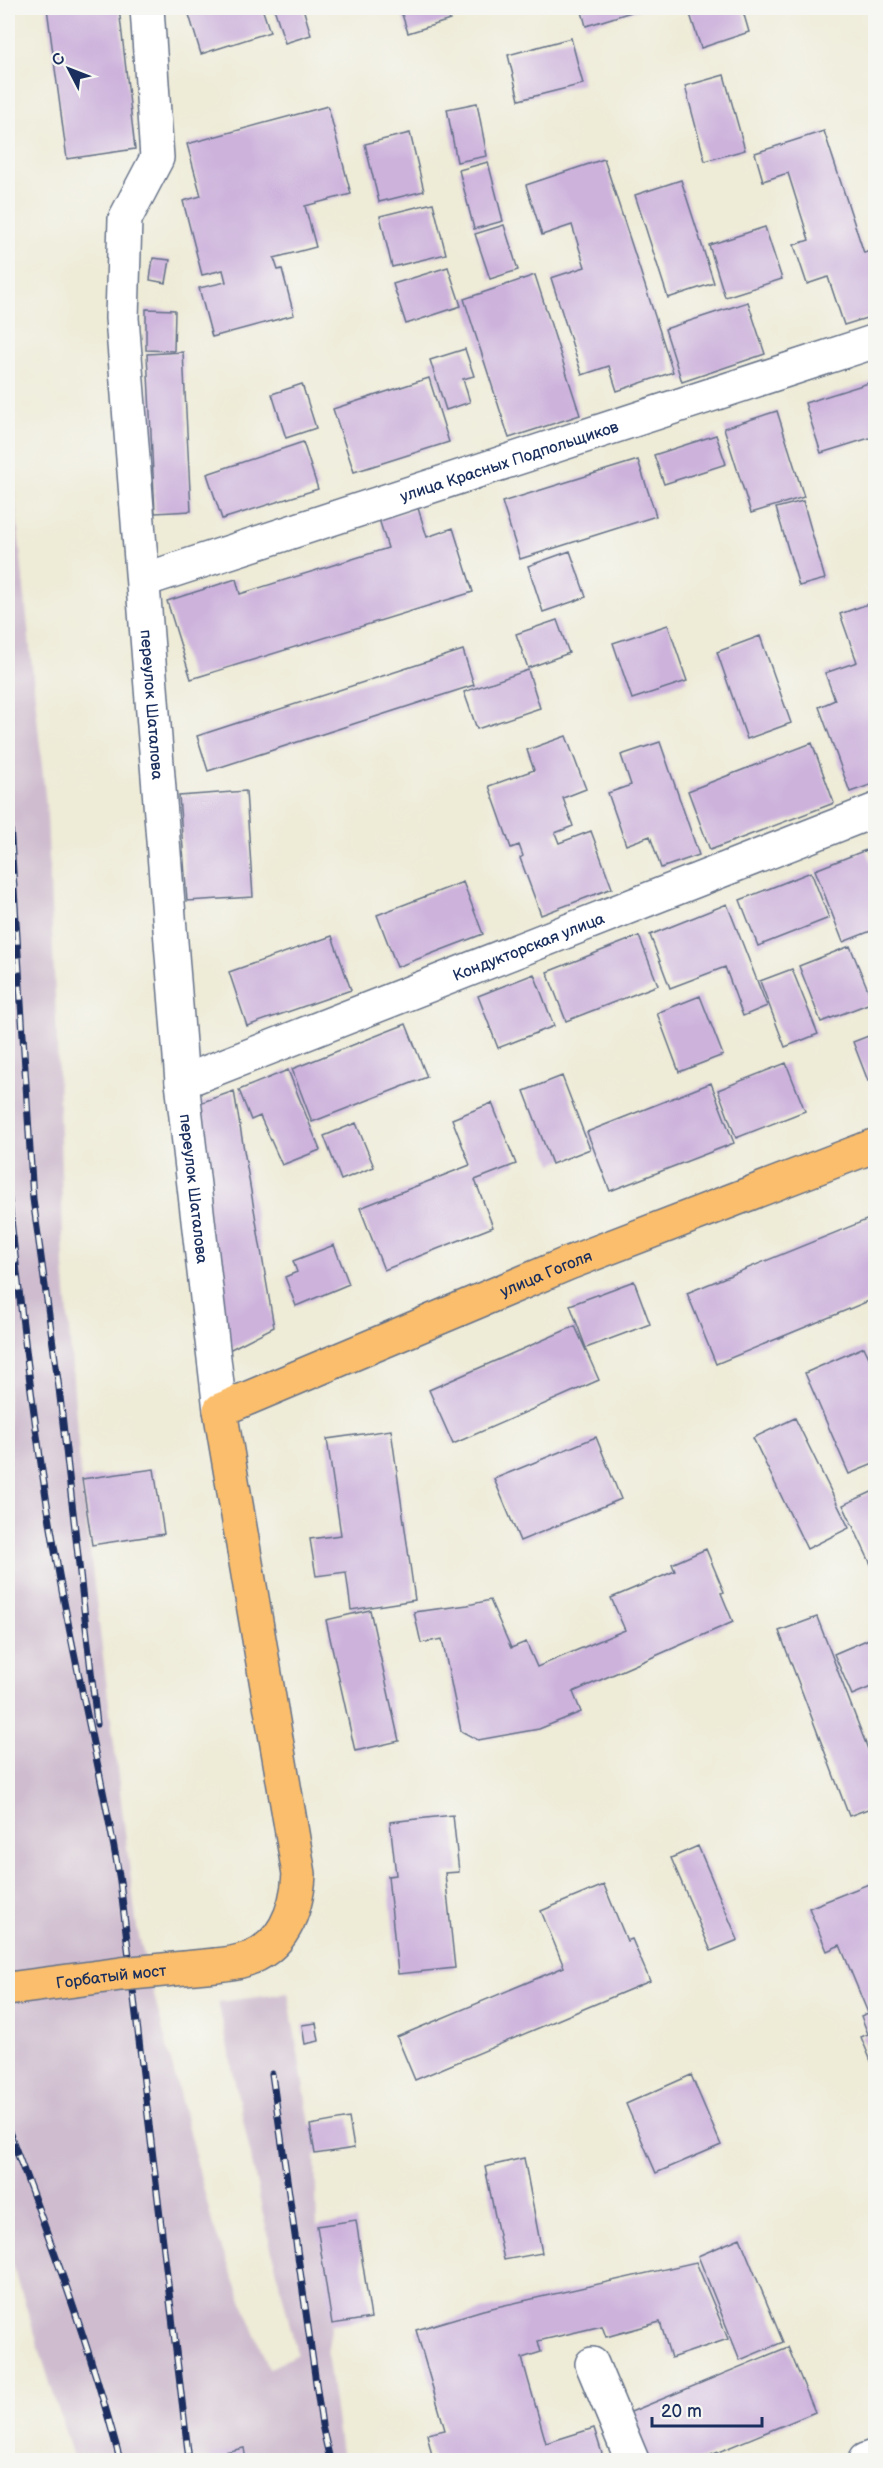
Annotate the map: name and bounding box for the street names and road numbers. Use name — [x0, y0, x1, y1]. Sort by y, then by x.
street label: улица Красных Подпольщиков — [398, 418, 622, 507]
street label: переулок Шаталова — [135, 629, 166, 781]
street label: Кондукторская улица — [450, 909, 608, 986]
street label: переулок Шаталова — [175, 1113, 211, 1265]
street label: улица Гоголя — [498, 1247, 595, 1302]
street label: Горбатый мост — [55, 1962, 168, 1994]

